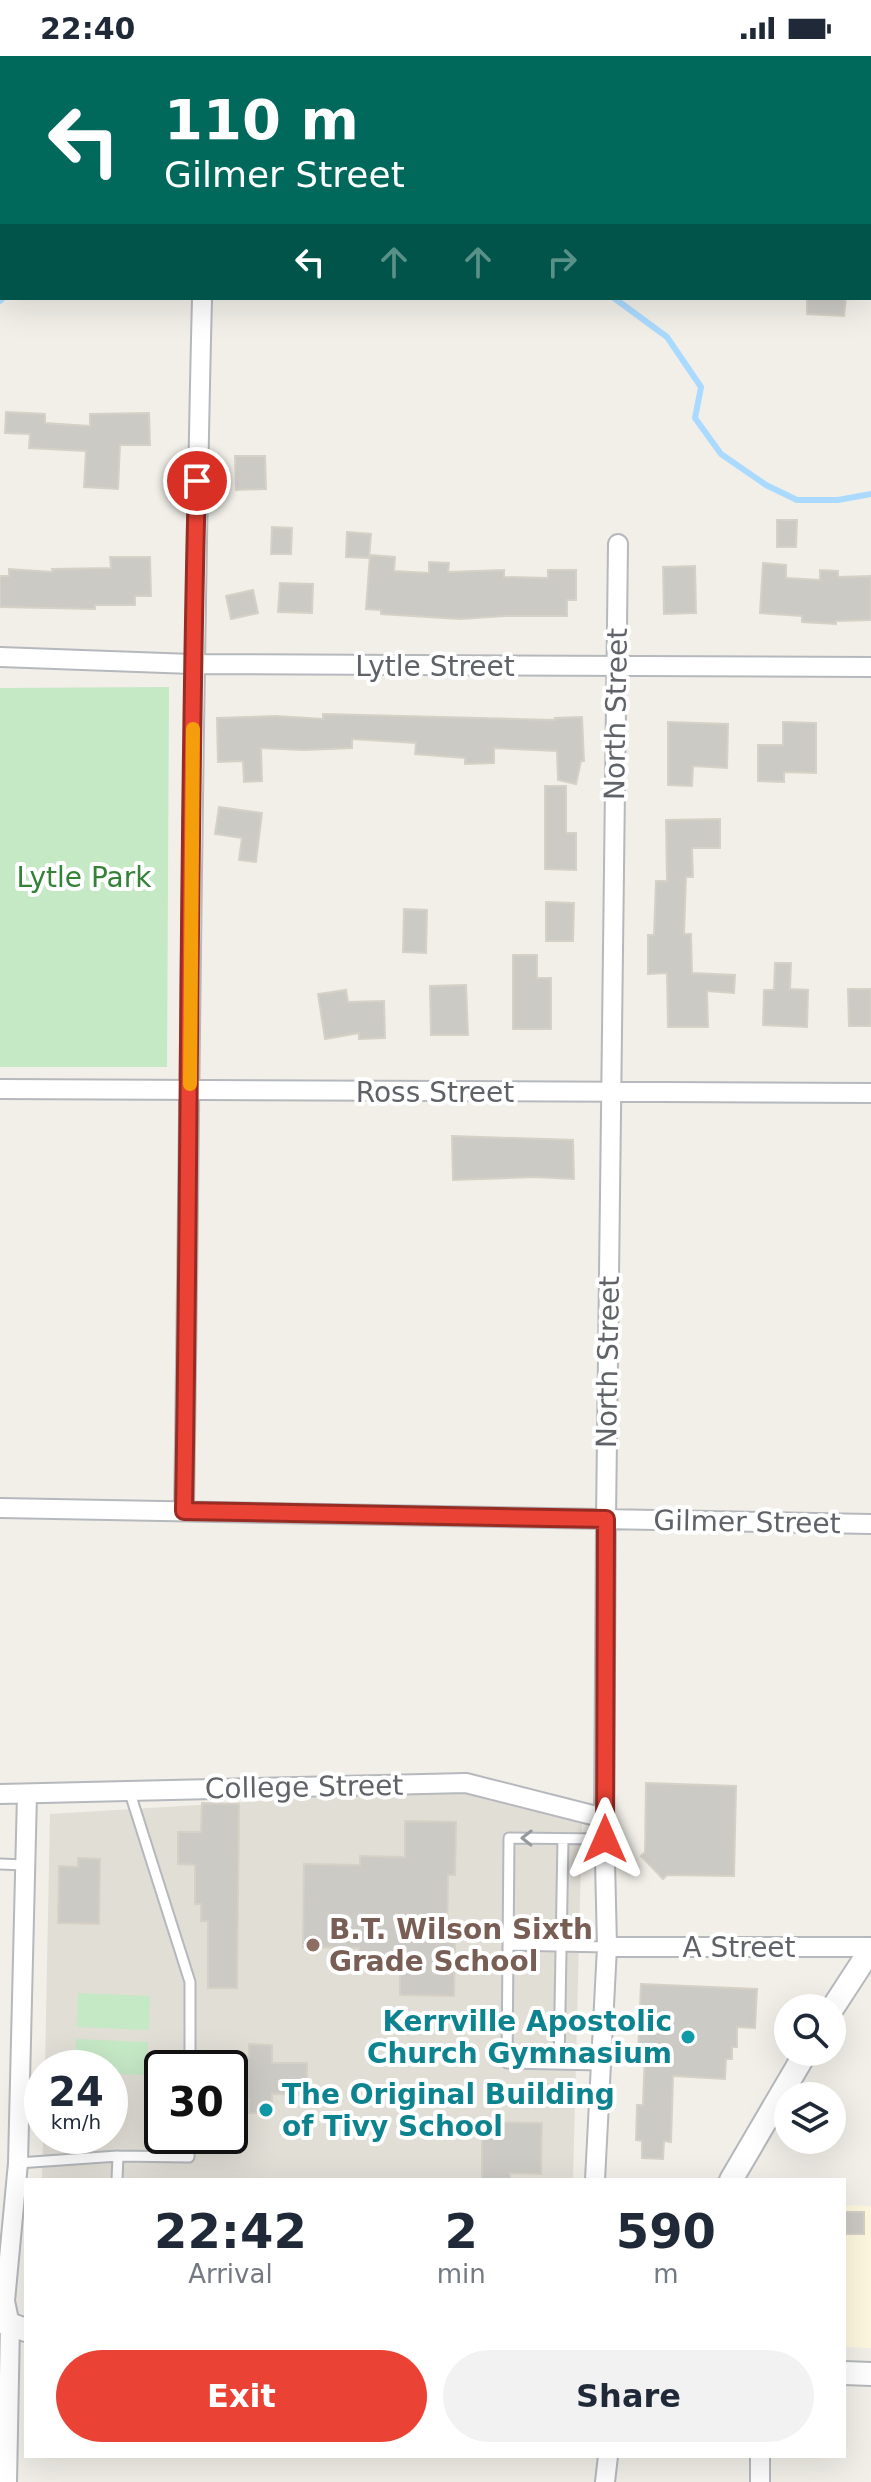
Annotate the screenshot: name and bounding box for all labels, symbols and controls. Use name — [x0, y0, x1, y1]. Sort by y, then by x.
text: 22:40 — [40, 11, 136, 46]
text: 110 m — [164, 87, 359, 152]
icon: left — [32, 88, 136, 192]
text: Gilmer Street — [164, 154, 405, 195]
icon: left — [288, 240, 332, 284]
icon: ahead — [372, 240, 416, 284]
icon: ahead — [456, 240, 500, 284]
icon: right — [540, 240, 584, 284]
pin — [163, 447, 231, 515]
icon: arrive — [175, 459, 219, 503]
street label: North Street — [598, 628, 634, 800]
street label: Lytle Street — [355, 650, 515, 683]
park label: Lytle Park — [17, 861, 152, 894]
street label: Ross Street — [356, 1076, 514, 1109]
street label: North Street — [590, 1276, 626, 1448]
street label: Gilmer Street — [653, 1504, 841, 1540]
street label: College Street — [205, 1769, 404, 1805]
position arrow — [563, 1797, 647, 1881]
one-way arrow — [520, 1830, 533, 1847]
place label: B.T. Wilson Sixth Grade School — [329, 1913, 593, 1978]
street label: A Street — [682, 1931, 796, 1964]
marker: B.T. Wilson Sixth Grade School — [304, 1936, 322, 1954]
map controls — [774, 1994, 846, 2154]
button: search — [774, 1994, 846, 2066]
place label: Kerrville Apostolic Church Gymnasium — [367, 2005, 672, 2070]
marker: Kerrville Apostolic Church Gymnasium — [679, 2028, 697, 2046]
speed limit sign: 30 — [144, 2050, 248, 2154]
text: 24 — [48, 2069, 104, 2115]
place label: The Original Building of Tivy School — [282, 2078, 615, 2143]
button: layers — [774, 2082, 846, 2154]
marker: The Original Building of Tivy School — [257, 2101, 275, 2119]
text: km/h — [51, 2110, 101, 2134]
text: 22:42 — [154, 2203, 307, 2259]
text: 2 — [445, 2203, 478, 2259]
text: 590 — [616, 2203, 716, 2259]
text: Arrival — [188, 2259, 273, 2289]
text: min — [437, 2259, 486, 2289]
text: m — [653, 2259, 679, 2289]
button: Exit — [56, 2350, 427, 2442]
button: Share — [443, 2350, 814, 2442]

